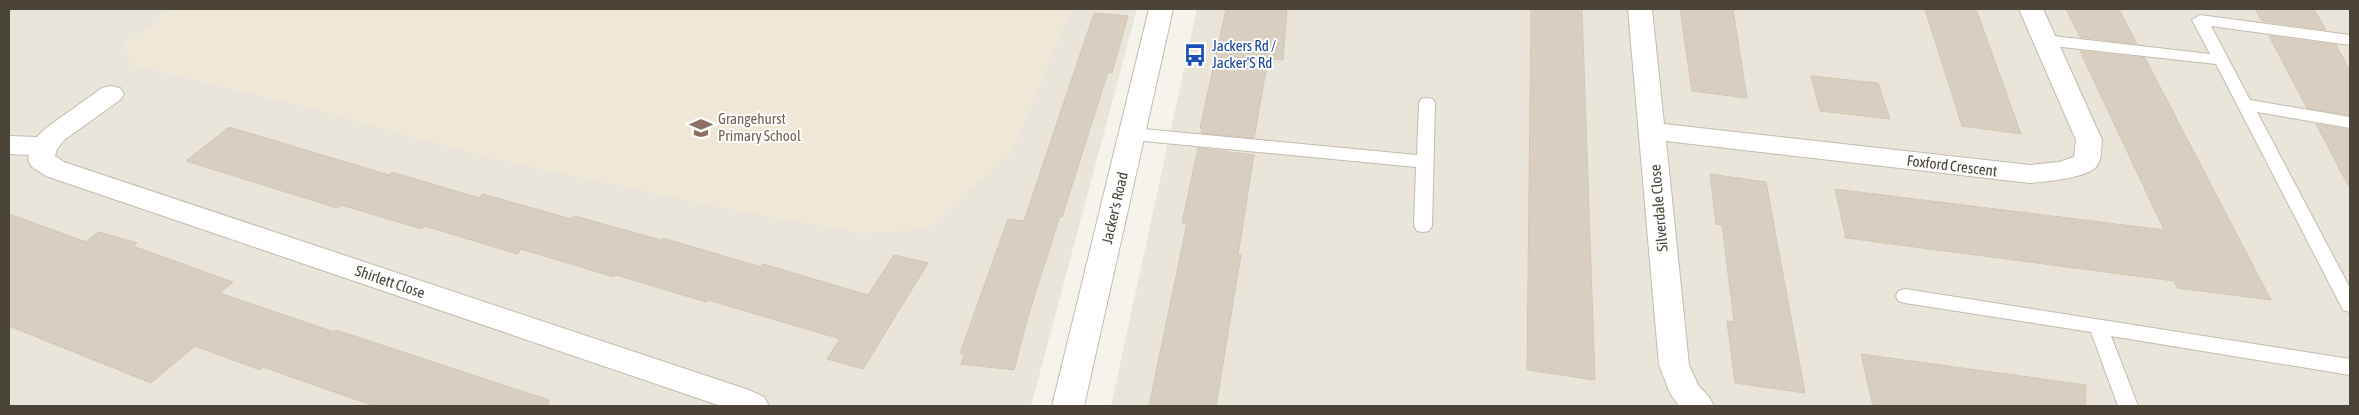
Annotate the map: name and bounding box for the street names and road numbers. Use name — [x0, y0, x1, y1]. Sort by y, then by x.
street label: Foxford Crescent — [1906, 152, 1998, 179]
street label: Silverdale Close — [1646, 164, 1671, 252]
street label: Jacker's Road — [1098, 170, 1131, 246]
street label: Shirlett Close — [353, 262, 427, 301]

